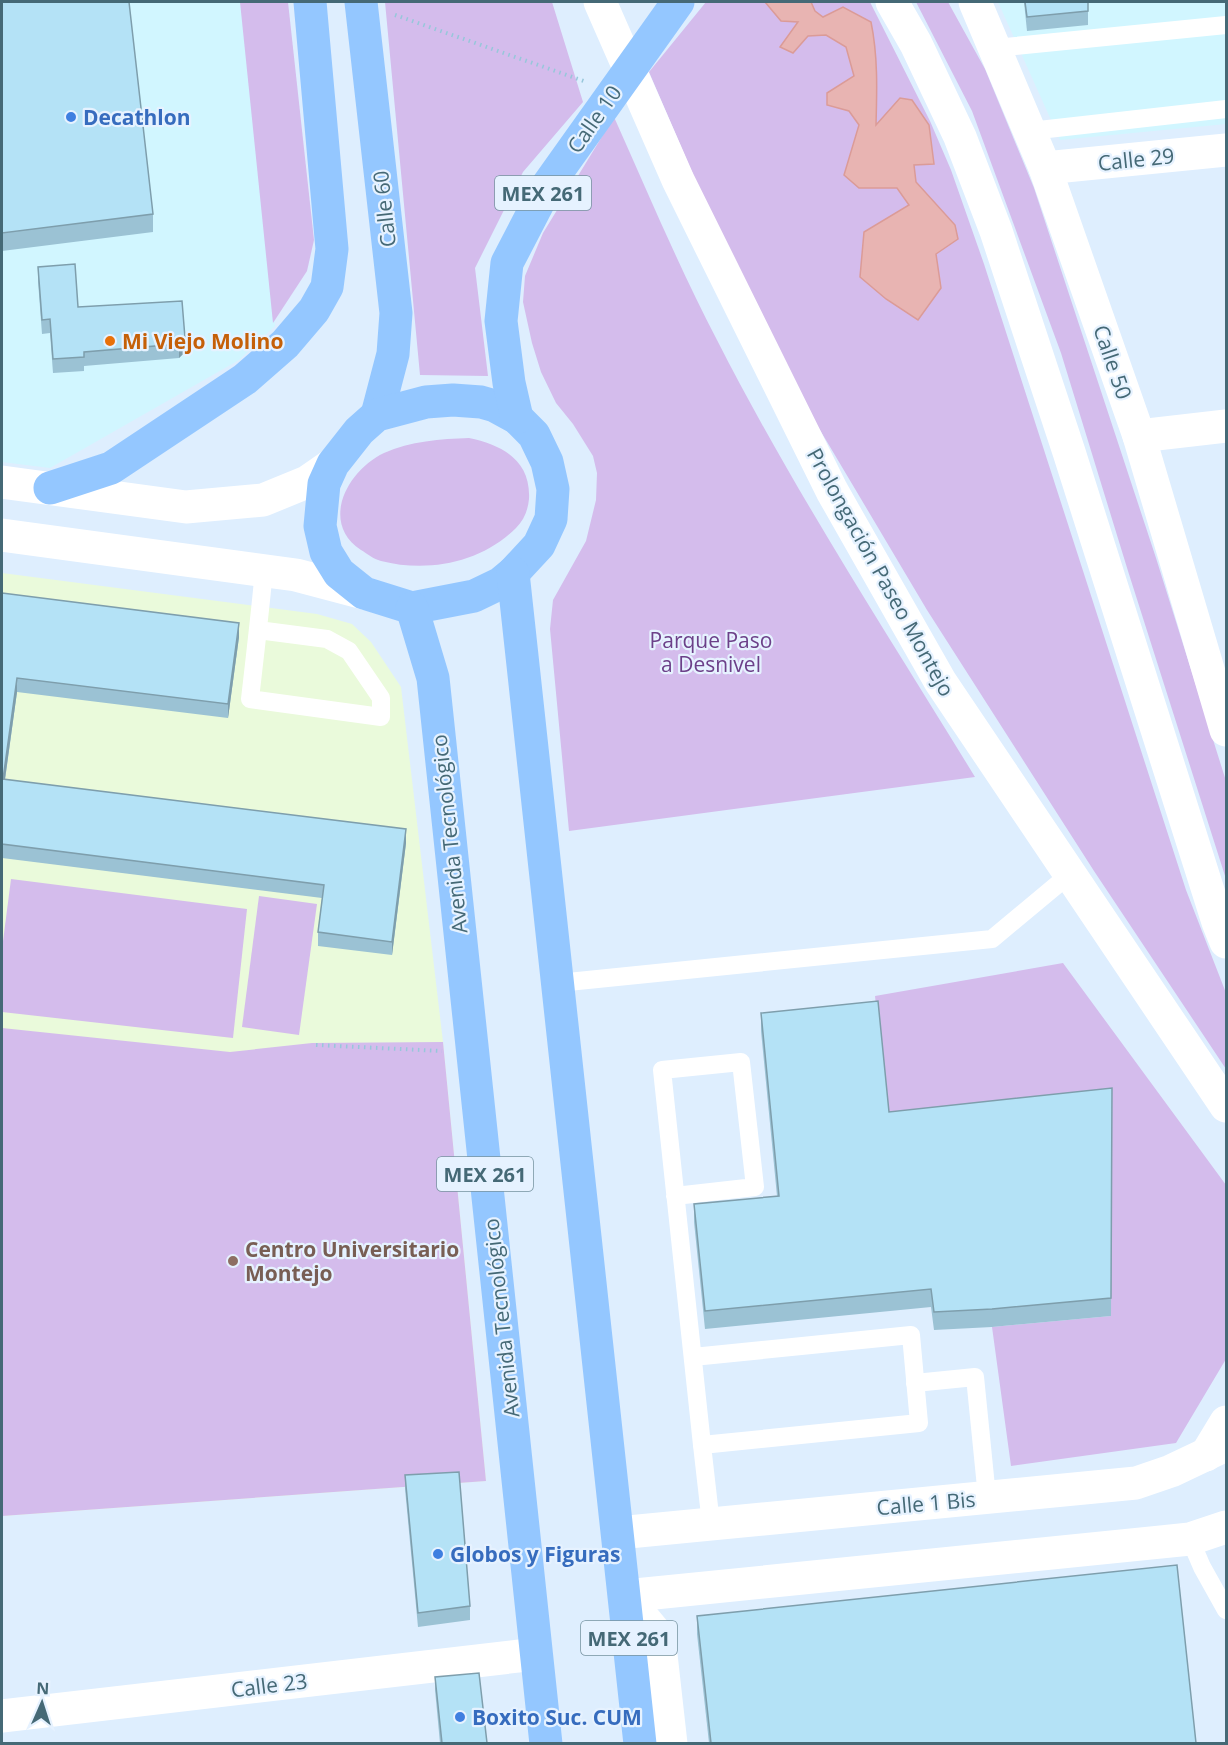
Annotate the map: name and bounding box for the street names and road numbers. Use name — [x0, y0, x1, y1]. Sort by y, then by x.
street label: Calle 10 — [561, 80, 627, 158]
street label: Calle 29 — [1096, 141, 1176, 177]
street label: Calle 60 — [366, 169, 402, 249]
road number: MEX 261 — [495, 176, 591, 210]
street label: Calle 50 — [1087, 321, 1139, 403]
street label: Prolongación Paseo Montejo — [801, 443, 961, 701]
street label: Avenida Tecnológico — [425, 733, 473, 935]
road number: MEX 261 — [437, 1157, 533, 1191]
street label: Avenida Tecnológico — [477, 1217, 525, 1419]
street label: Calle 1 Bis — [875, 1485, 977, 1521]
road number: MEX 261 — [581, 1621, 677, 1655]
street label: Calle 23 — [229, 1666, 309, 1704]

